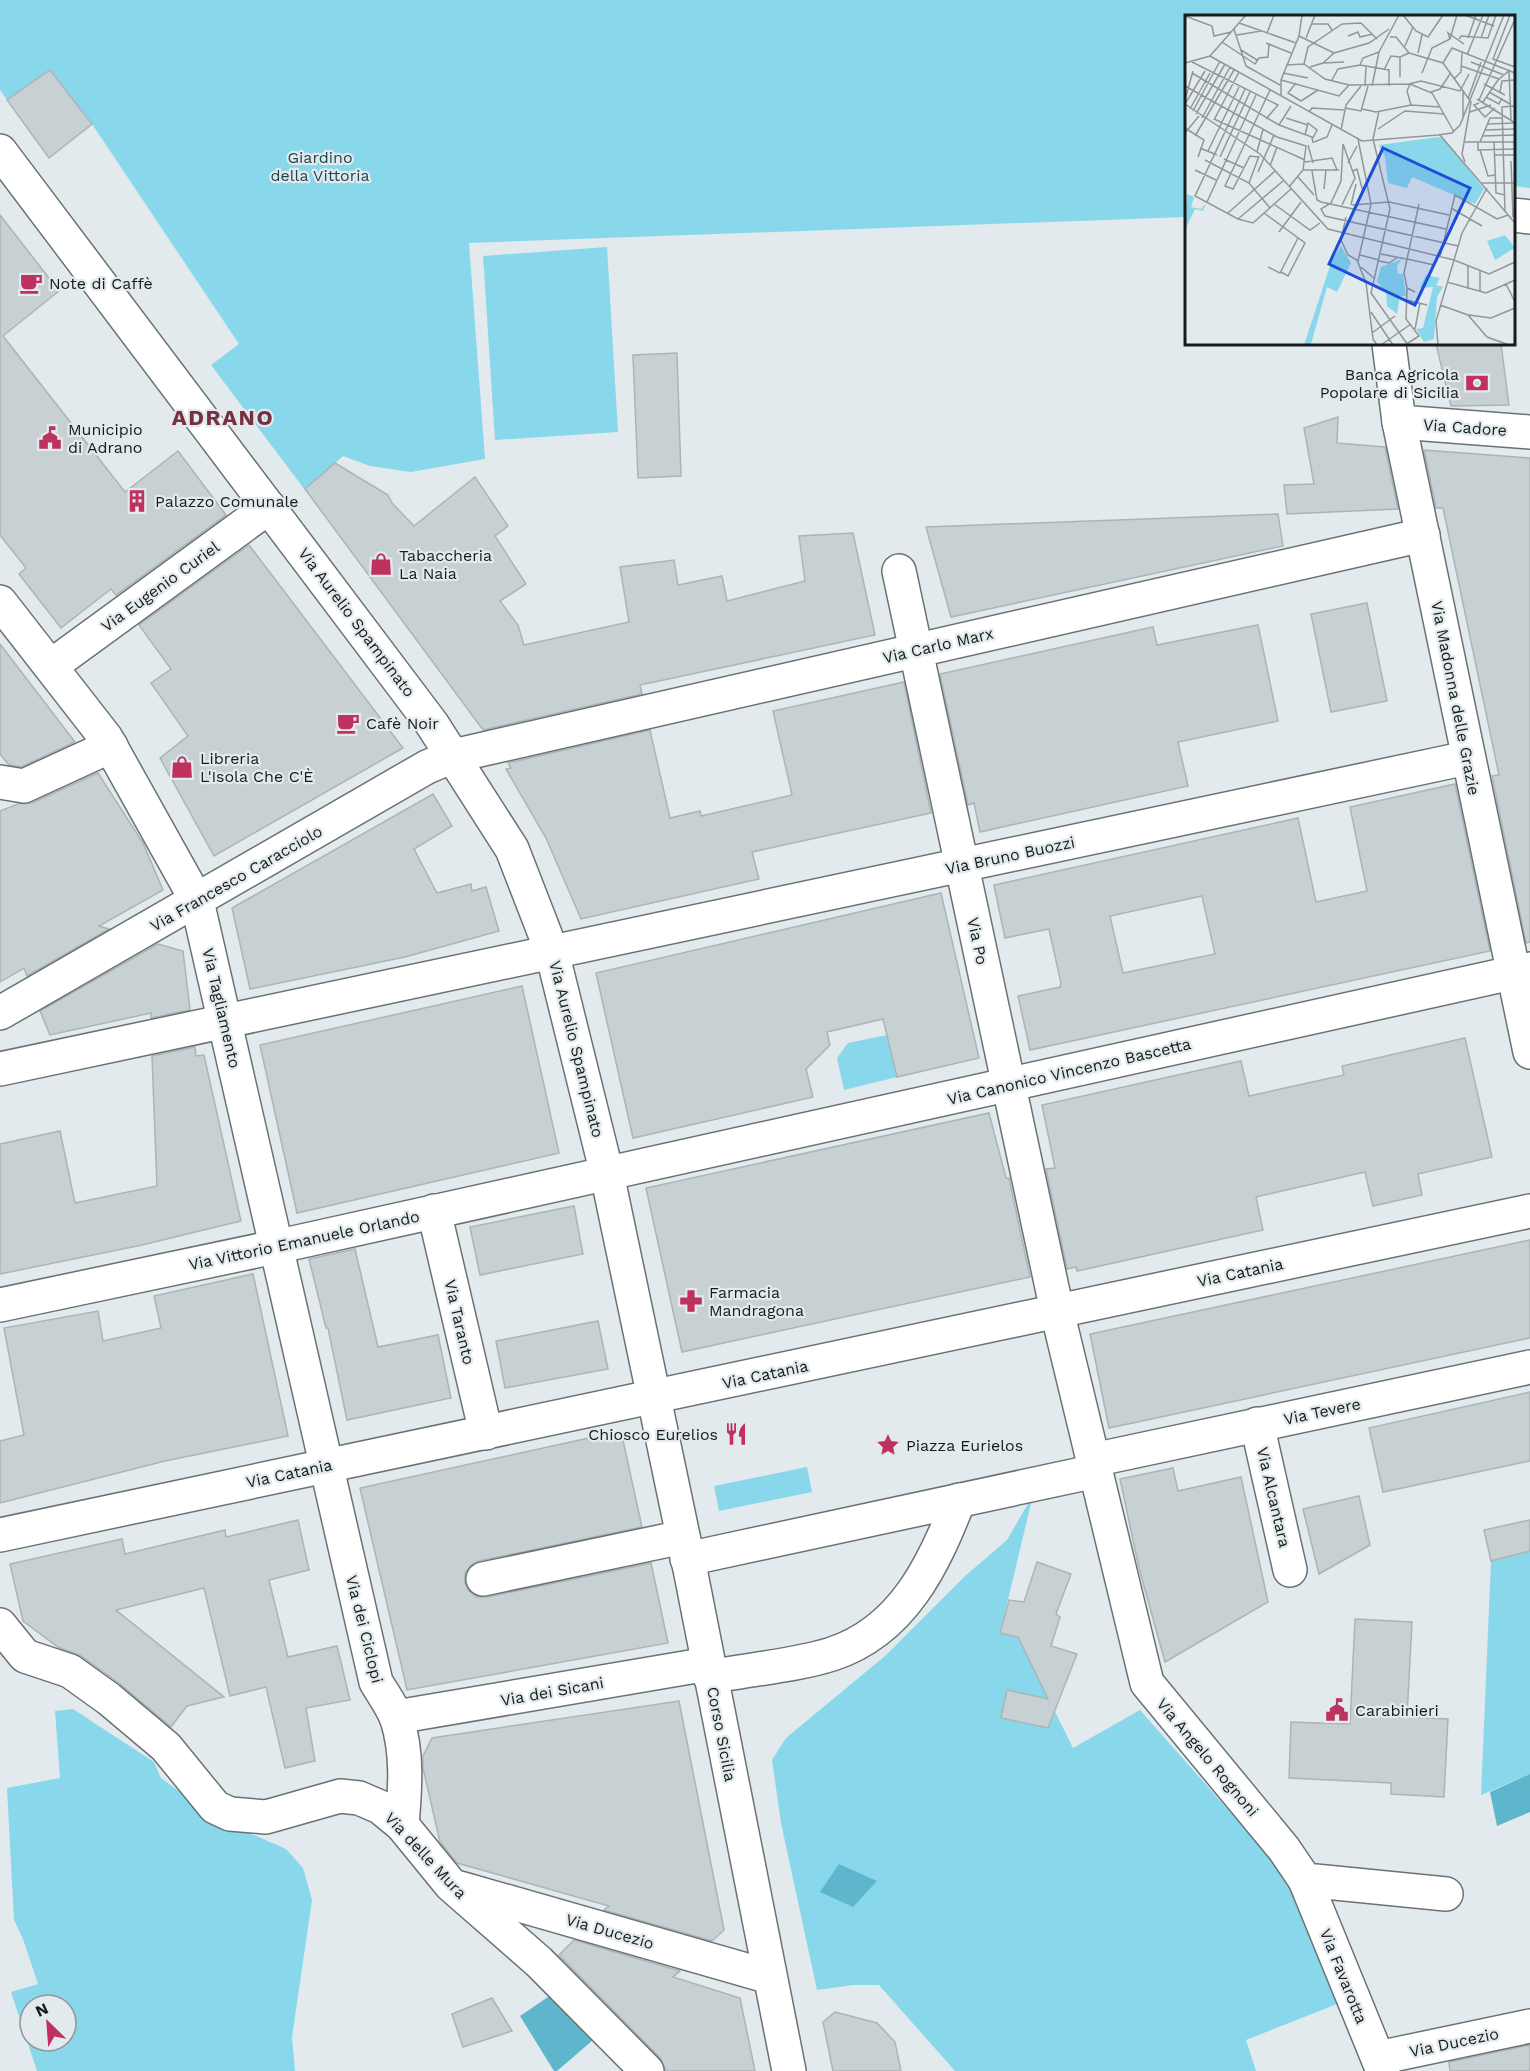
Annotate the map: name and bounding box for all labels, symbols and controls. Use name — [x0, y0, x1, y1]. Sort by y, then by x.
inset map — [1185, 15, 1515, 345]
park label: Giardino della Vittoria — [270, 148, 370, 185]
cafe icon: Note di Caffè — [18, 270, 44, 296]
place label: Note di Caffè — [49, 274, 153, 293]
place label: Banca Agricola Popolare di Sicilia — [1320, 365, 1459, 402]
bank icon: Banca Agricola Popolare di Sicilia — [1464, 370, 1490, 396]
district label: ADRANO — [172, 405, 274, 430]
street label: Via Cadore — [1422, 415, 1507, 440]
place label: Municipio di Adrano — [68, 420, 143, 457]
public building icon: Municipio di Adrano — [37, 425, 63, 451]
building icon: Palazzo Comunale — [124, 488, 150, 514]
place label: Palazzo Comunale — [155, 492, 299, 511]
street label: Via Eugenio Curiel — [98, 537, 223, 636]
street label: Via Aurelio Spampinato — [294, 544, 419, 701]
place label: Tabaccheria La Naia — [399, 546, 492, 583]
shop icon: Tabaccheria La Naia — [368, 551, 394, 577]
street label: Via Madonna delle Grazie — [1427, 599, 1484, 797]
street label: Via Carlo Marx — [881, 624, 995, 667]
cafe icon: Cafè Noir — [335, 710, 361, 736]
place label: Cafè Noir — [366, 714, 439, 733]
place label: Libreria L'Isola Che C'È — [200, 749, 314, 786]
shop icon: Libreria L'Isola Che C'È — [169, 754, 195, 780]
street label: Via Francesco Caracciolo — [147, 821, 326, 936]
street label: Via Bruno Buozzi — [944, 833, 1076, 878]
street label: Via Po — [963, 916, 992, 967]
street label: Via Tagliamento — [198, 946, 245, 1070]
street label: Via Aurelio Spampinato — [545, 959, 608, 1140]
street label: Via Canonico Vincenzo Bascetta — [945, 1034, 1193, 1109]
street label: Via Vittorio Emanuele Orlando — [187, 1207, 421, 1274]
street label: Via Catania — [1195, 1254, 1285, 1291]
street label: Via Taranto — [440, 1278, 479, 1367]
place label: Farmacia Mandragona — [709, 1283, 804, 1320]
pharmacy icon: Farmacia Mandragona — [678, 1288, 704, 1314]
street label: Via Catania — [720, 1356, 810, 1393]
street label: Via Tevere — [1282, 1394, 1362, 1429]
restaurant icon: Chiosco Eurelios — [723, 1421, 749, 1447]
place label: Chiosco Eurelios — [588, 1425, 718, 1444]
place icon: Piazza Eurielos — [875, 1432, 901, 1458]
place label: Piazza Eurielos — [906, 1436, 1023, 1455]
street label: Via Alcantara — [1253, 1445, 1294, 1549]
street label: Via Catania — [244, 1455, 334, 1492]
street label: Via dei Ciclopi — [342, 1573, 387, 1685]
street label: Via dei Sicani — [499, 1673, 605, 1710]
street label: Corso Sicilia — [703, 1685, 740, 1783]
street label: Via Angelo Rognoni — [1153, 1694, 1263, 1820]
public building icon: Carabinieri — [1324, 1697, 1350, 1723]
place label: Carabinieri — [1355, 1701, 1439, 1720]
street label: Via delle Mura — [381, 1808, 471, 1903]
street label: Via Ducezio — [564, 1910, 656, 1953]
street label: Via Favarotta — [1316, 1926, 1371, 2026]
north arrow — [18, 1993, 78, 2053]
text: N — [32, 1999, 51, 2021]
street label: Via Ducezio — [1408, 2024, 1500, 2061]

